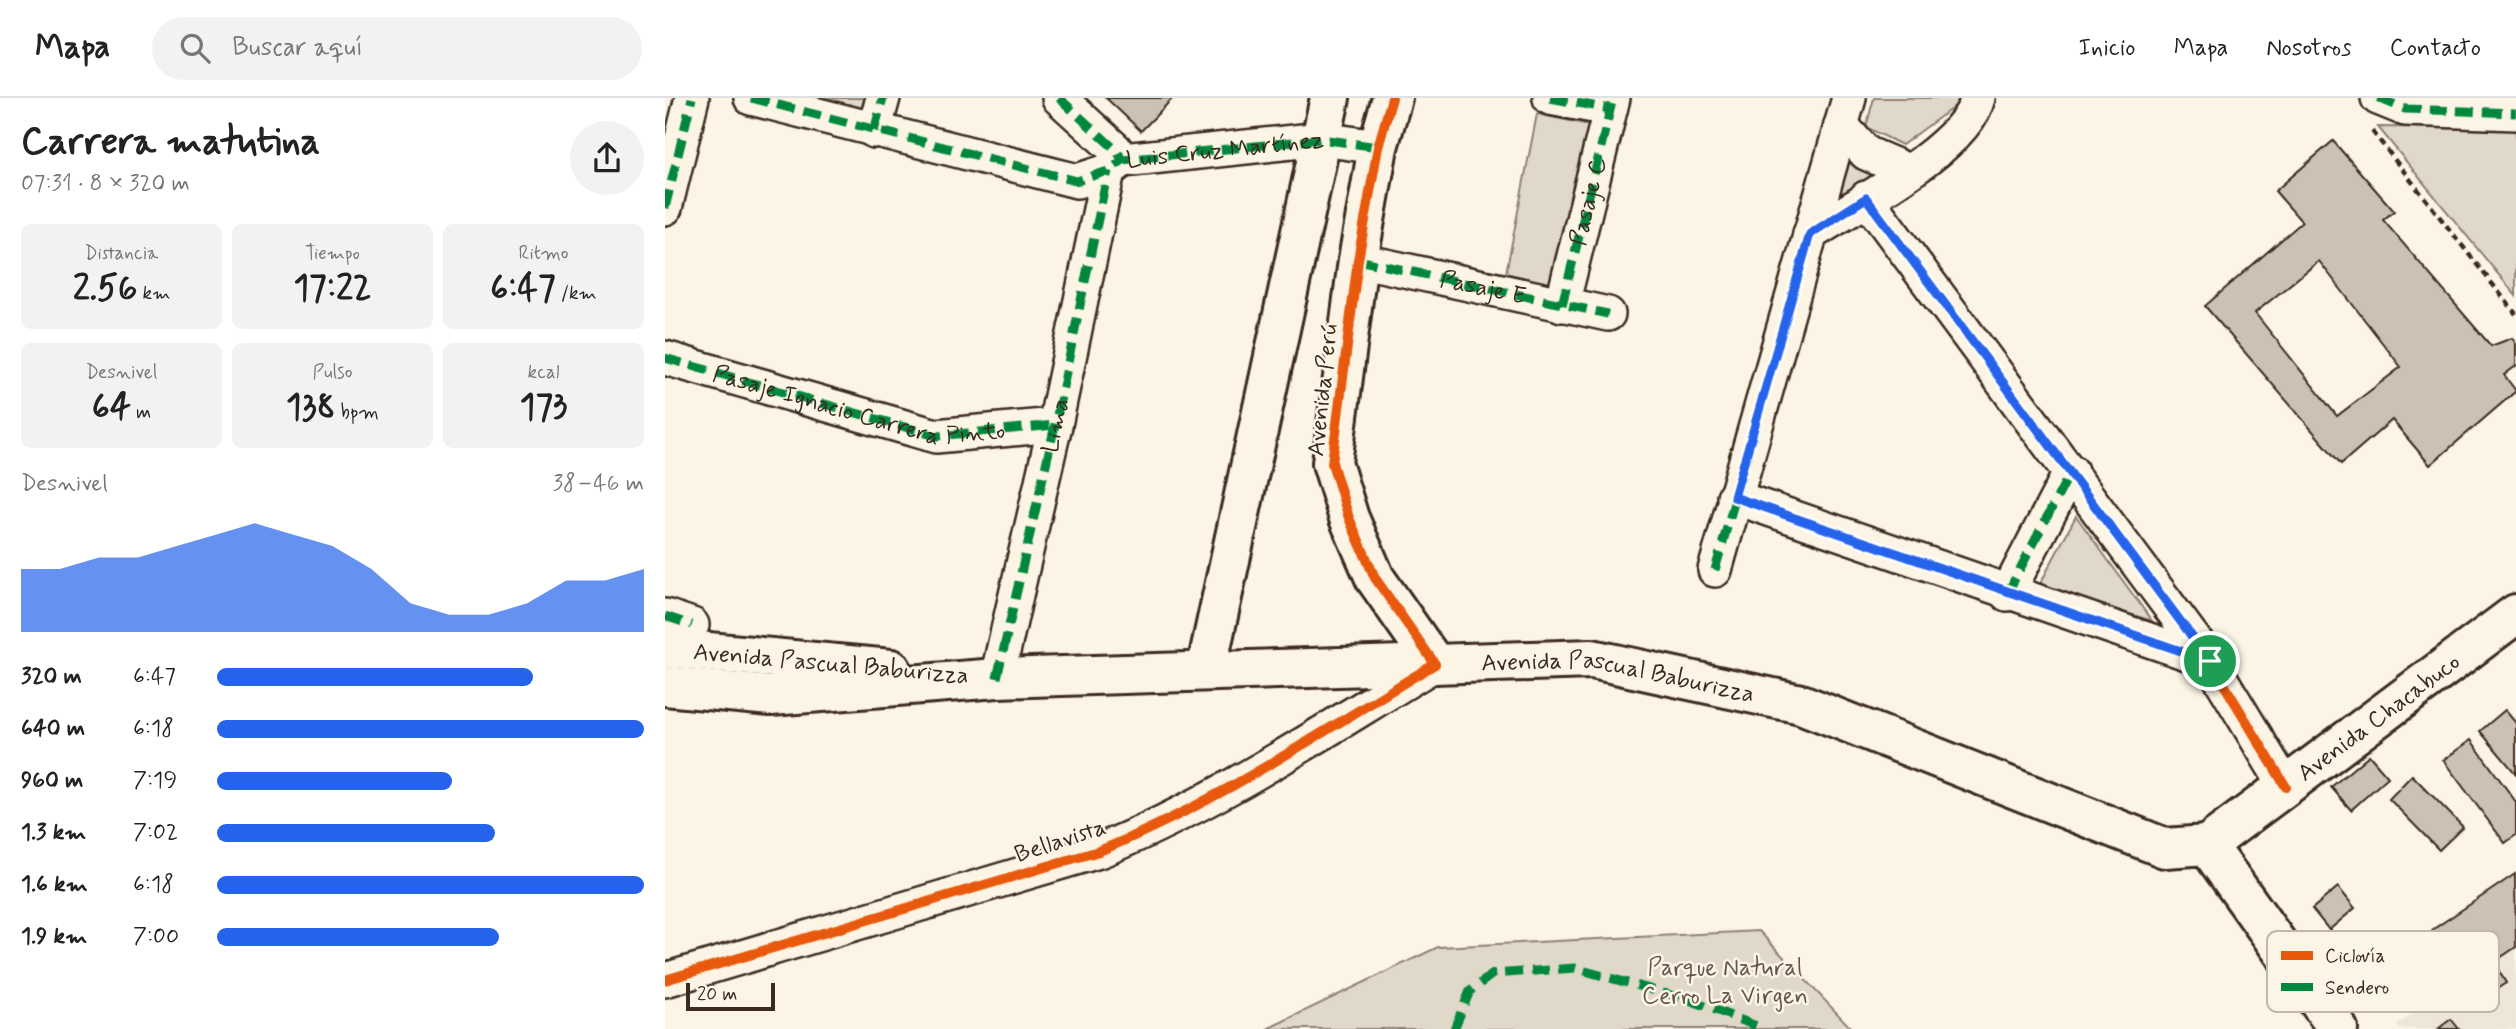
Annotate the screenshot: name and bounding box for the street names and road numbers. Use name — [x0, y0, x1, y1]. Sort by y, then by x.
street label: Luis Cruz Martínez — [1125, 125, 1325, 177]
street label: Pasaje C — [1563, 154, 1615, 249]
street label: Pasaje E — [1437, 264, 1529, 313]
street label: Avenida Perú — [1301, 322, 1346, 458]
street label: Pasaje Ignacio Carrera Pinto — [709, 359, 1007, 453]
street label: Lima — [1035, 396, 1077, 456]
street label: Avenida Pascual Baburizza — [692, 637, 970, 692]
street label: Avenida Pascual Baburizza — [1481, 645, 1757, 711]
street label: Avenida Chacabuco — [2292, 647, 2467, 789]
street label: Bellavista — [1011, 812, 1110, 871]

